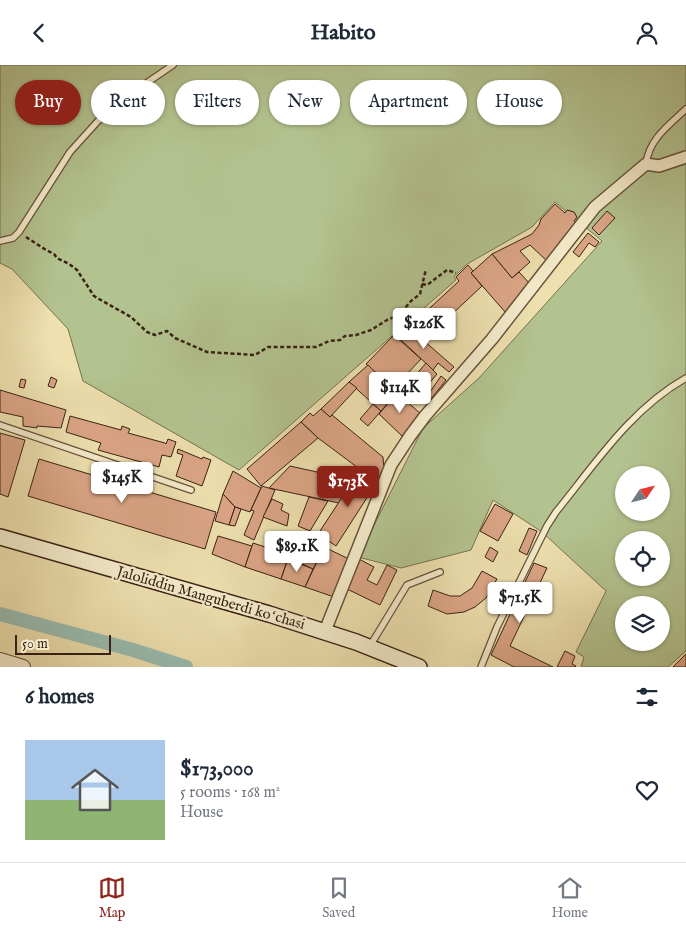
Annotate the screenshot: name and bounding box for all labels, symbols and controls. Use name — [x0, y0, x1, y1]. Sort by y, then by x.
icon: back — [25, 19, 53, 47]
text: Habito — [310, 19, 376, 47]
icon: person — [633, 19, 661, 47]
chip: Buy — [15, 80, 81, 125]
chip: Rent — [91, 80, 165, 125]
chip: Filters — [175, 80, 259, 125]
chip: New — [269, 80, 340, 125]
chip: Apartment — [350, 80, 467, 125]
chip: House — [477, 80, 562, 125]
pin: $126K — [389, 307, 459, 350]
text: $126K — [404, 314, 444, 334]
pin: $114K — [365, 371, 435, 414]
text: $114K — [380, 378, 420, 398]
pin: $145K — [87, 461, 157, 504]
pin: $173K — [313, 465, 383, 508]
north arrow — [615, 466, 670, 521]
map controls — [615, 466, 670, 651]
text: $145K — [102, 468, 142, 488]
text: $173K — [328, 472, 368, 492]
pin: $89.1K — [256, 531, 338, 573]
button: locate — [615, 531, 670, 586]
text: $89.1K — [275, 537, 319, 557]
street label: Jaloliddin Manguberdi koʻchasi — [113, 561, 307, 634]
pin: $71.5K — [479, 581, 561, 624]
text: $71.5K — [498, 588, 542, 608]
button: layers — [615, 596, 670, 651]
scale bar — [15, 632, 111, 655]
text: 50 m — [22, 635, 48, 653]
icon: filters — [633, 683, 661, 711]
text: 6 homes — [25, 684, 94, 711]
text: $173,000 — [180, 756, 254, 783]
icon: home — [65, 760, 125, 820]
icon: heart — [633, 776, 661, 804]
text: 5 rooms · 168 m² — [180, 783, 280, 803]
text: House — [180, 803, 223, 823]
tab: Map — [98, 874, 126, 922]
tab: Saved — [322, 874, 355, 922]
tab: Home — [551, 874, 588, 922]

